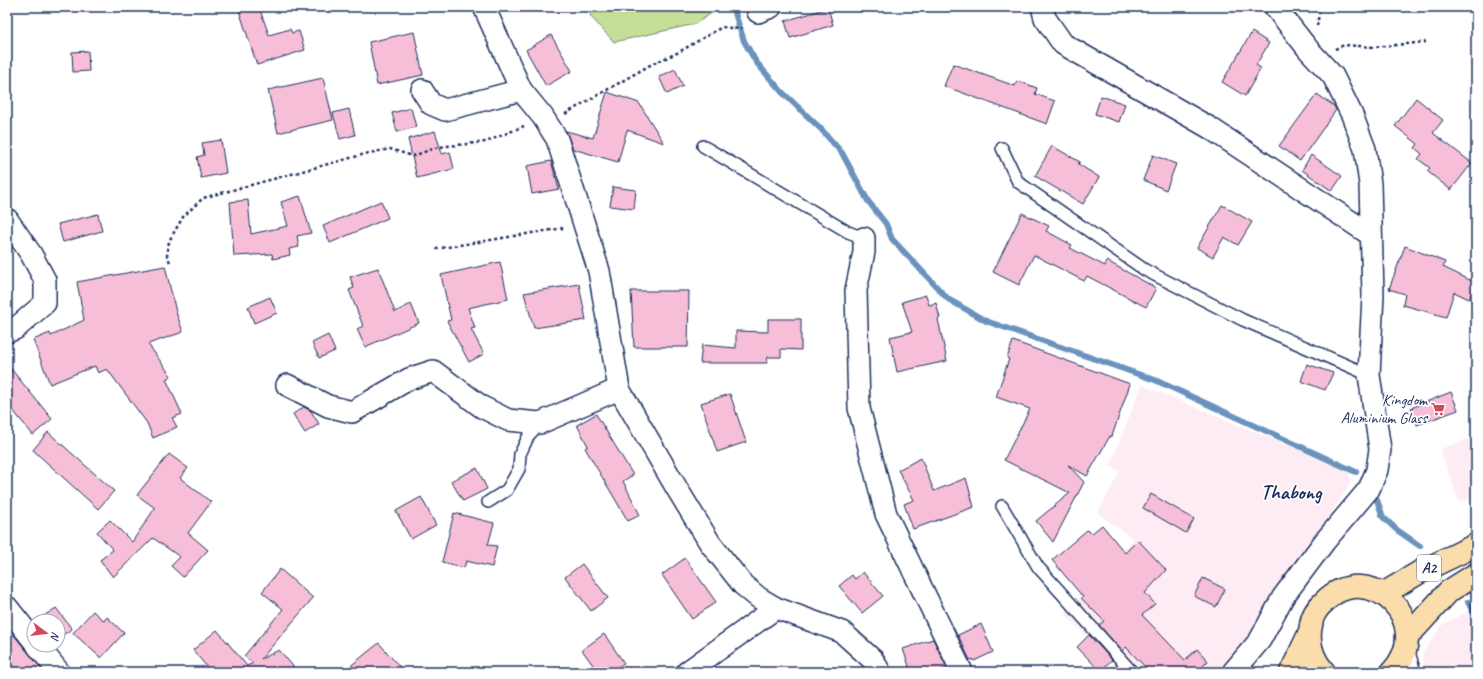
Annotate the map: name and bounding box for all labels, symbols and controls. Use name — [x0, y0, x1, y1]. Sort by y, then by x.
place label: Kingdom Aluminium Glass — [1341, 390, 1429, 428]
supermarket icon: Kingdom Aluminium Glass — [1430, 401, 1446, 417]
district label: Thabong — [1261, 480, 1323, 505]
road number: A2 — [1417, 555, 1441, 581]
north arrow — [26, 613, 66, 653]
text: N — [47, 630, 63, 643]

